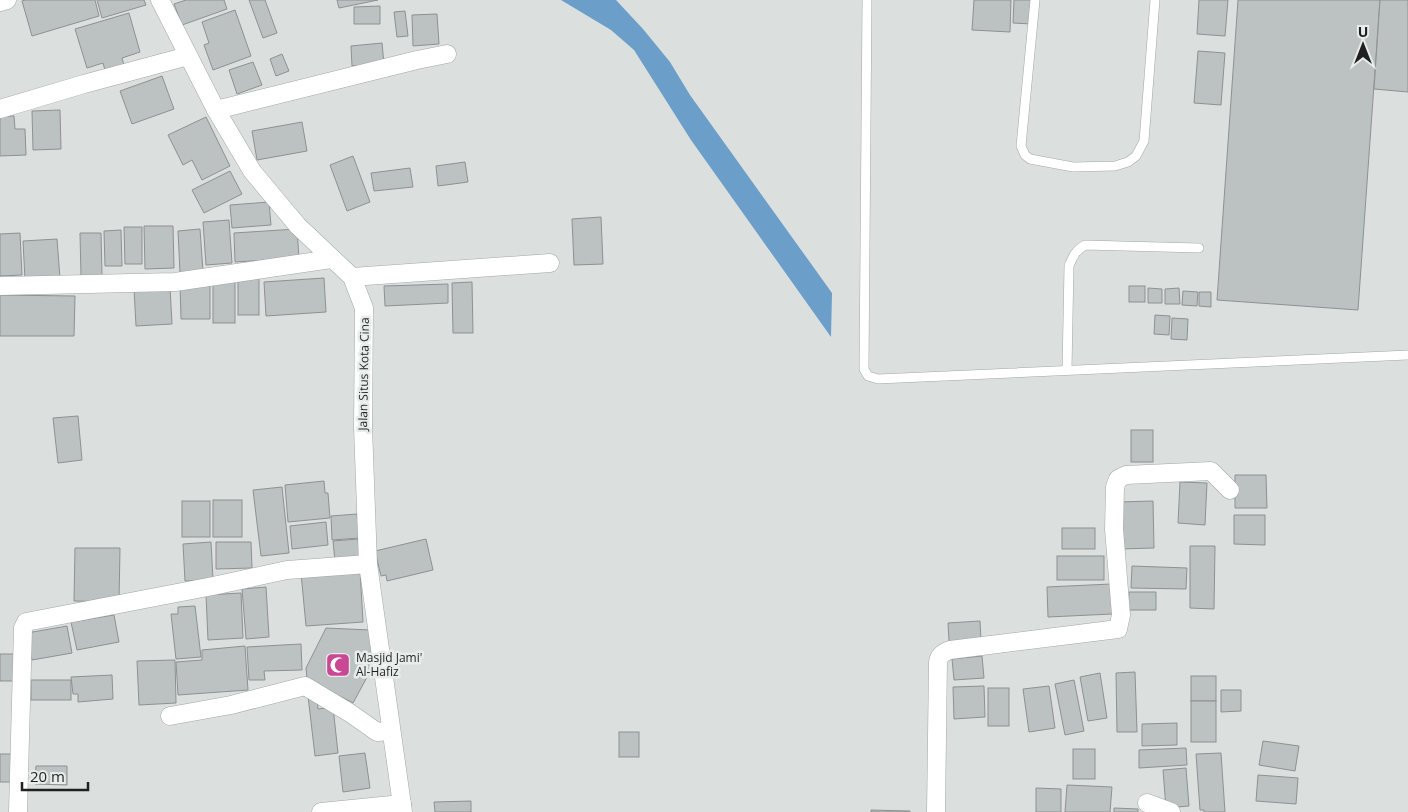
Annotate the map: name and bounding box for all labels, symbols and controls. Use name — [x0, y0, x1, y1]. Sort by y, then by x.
north arrow — [1338, 20, 1388, 70]
text: U — [1358, 22, 1368, 41]
street label: Jalan Situs Kota Cina — [354, 317, 373, 432]
place label: Masjid Jami' Al-Hafiz — [356, 649, 422, 680]
mosque icon: Masjid Jami' Al-Hafiz — [325, 652, 351, 678]
scale bar — [22, 760, 89, 792]
text: 20 m — [30, 766, 65, 786]

